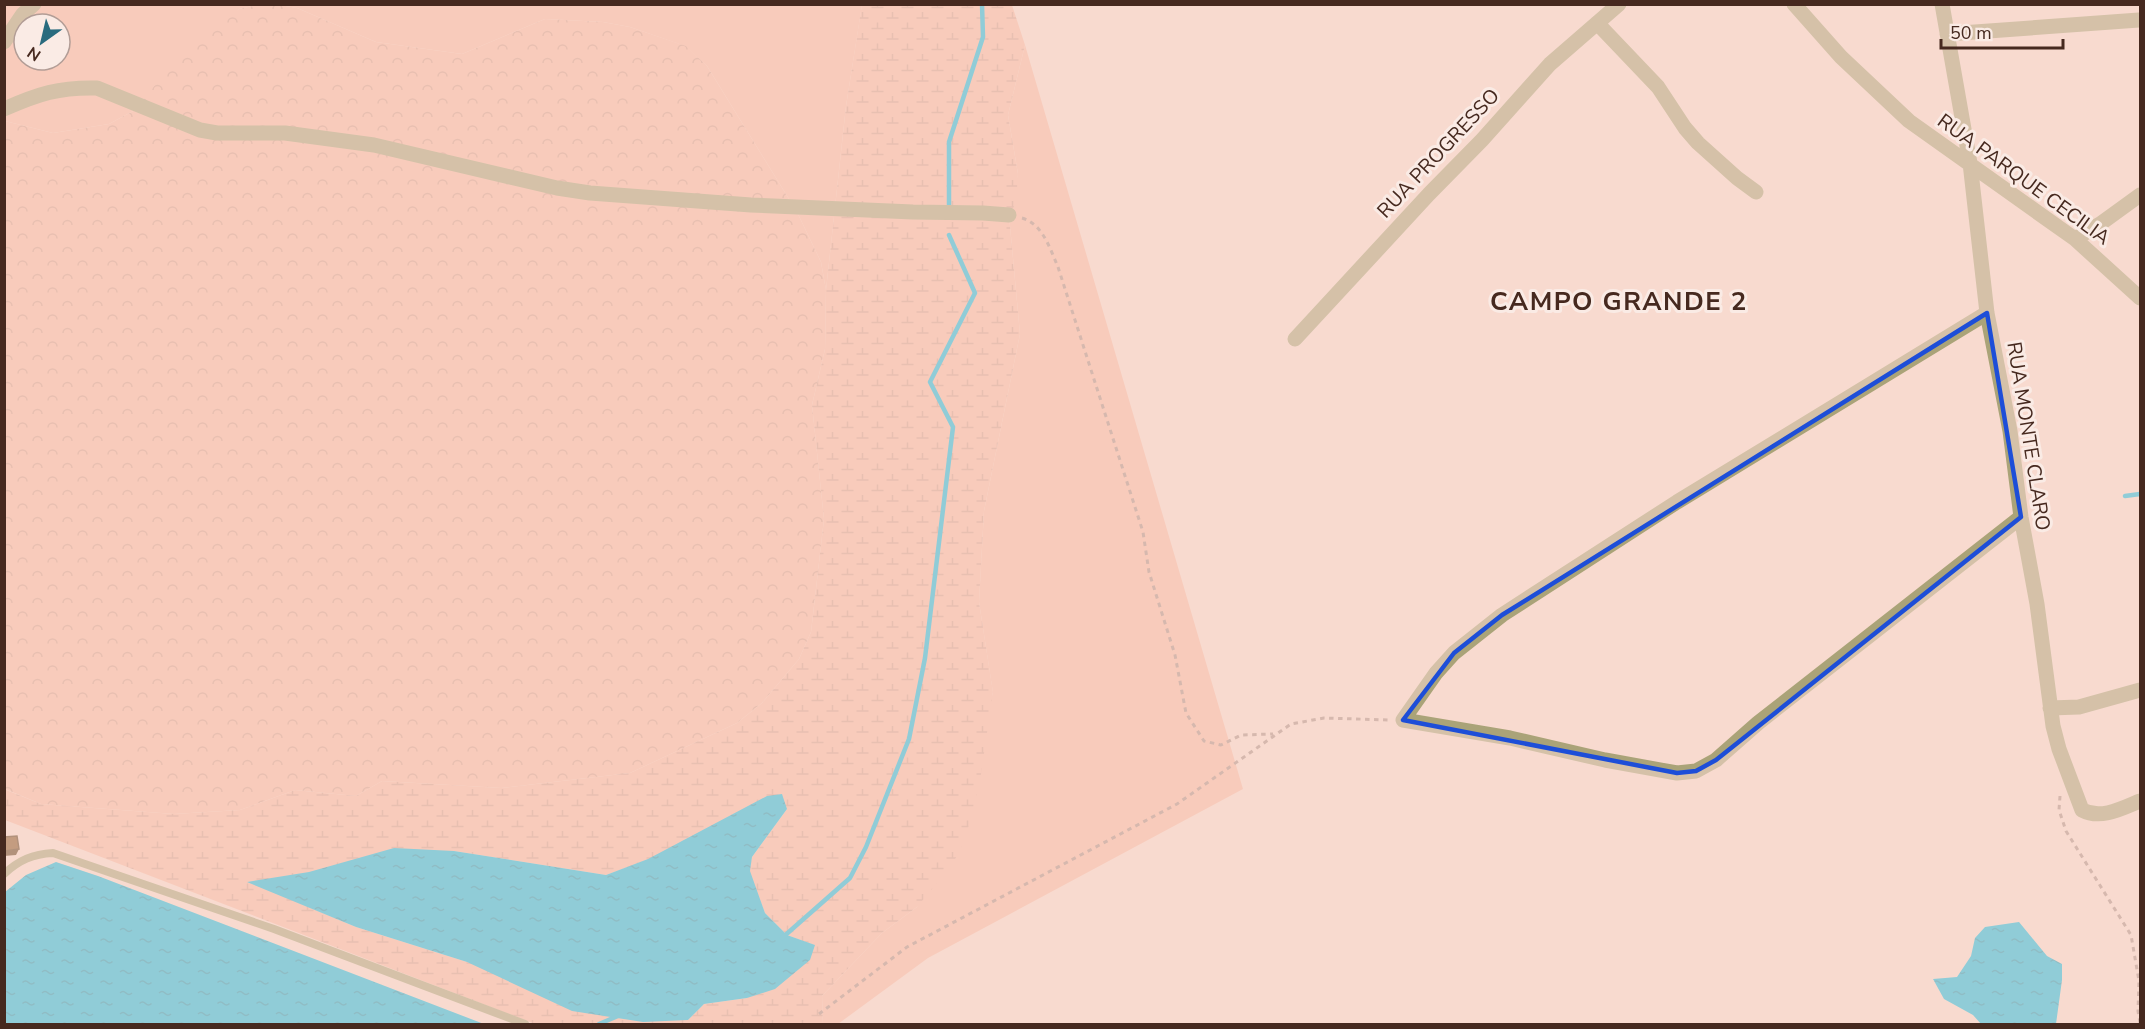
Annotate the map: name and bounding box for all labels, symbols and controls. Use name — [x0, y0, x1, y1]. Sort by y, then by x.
north arrow — [12, 12, 72, 72]
scale bar — [1941, 12, 2062, 50]
text: 50 m — [1950, 21, 1992, 45]
text: N — [23, 41, 45, 66]
street label: RUA PROGRESSO — [1371, 83, 1506, 224]
street label: RUA PARQUE CECILIA — [1932, 107, 2116, 252]
district label: CAMPO GRANDE 2 — [1490, 284, 1748, 319]
street label: RUA MONTE CLARO — [2000, 340, 2057, 532]

